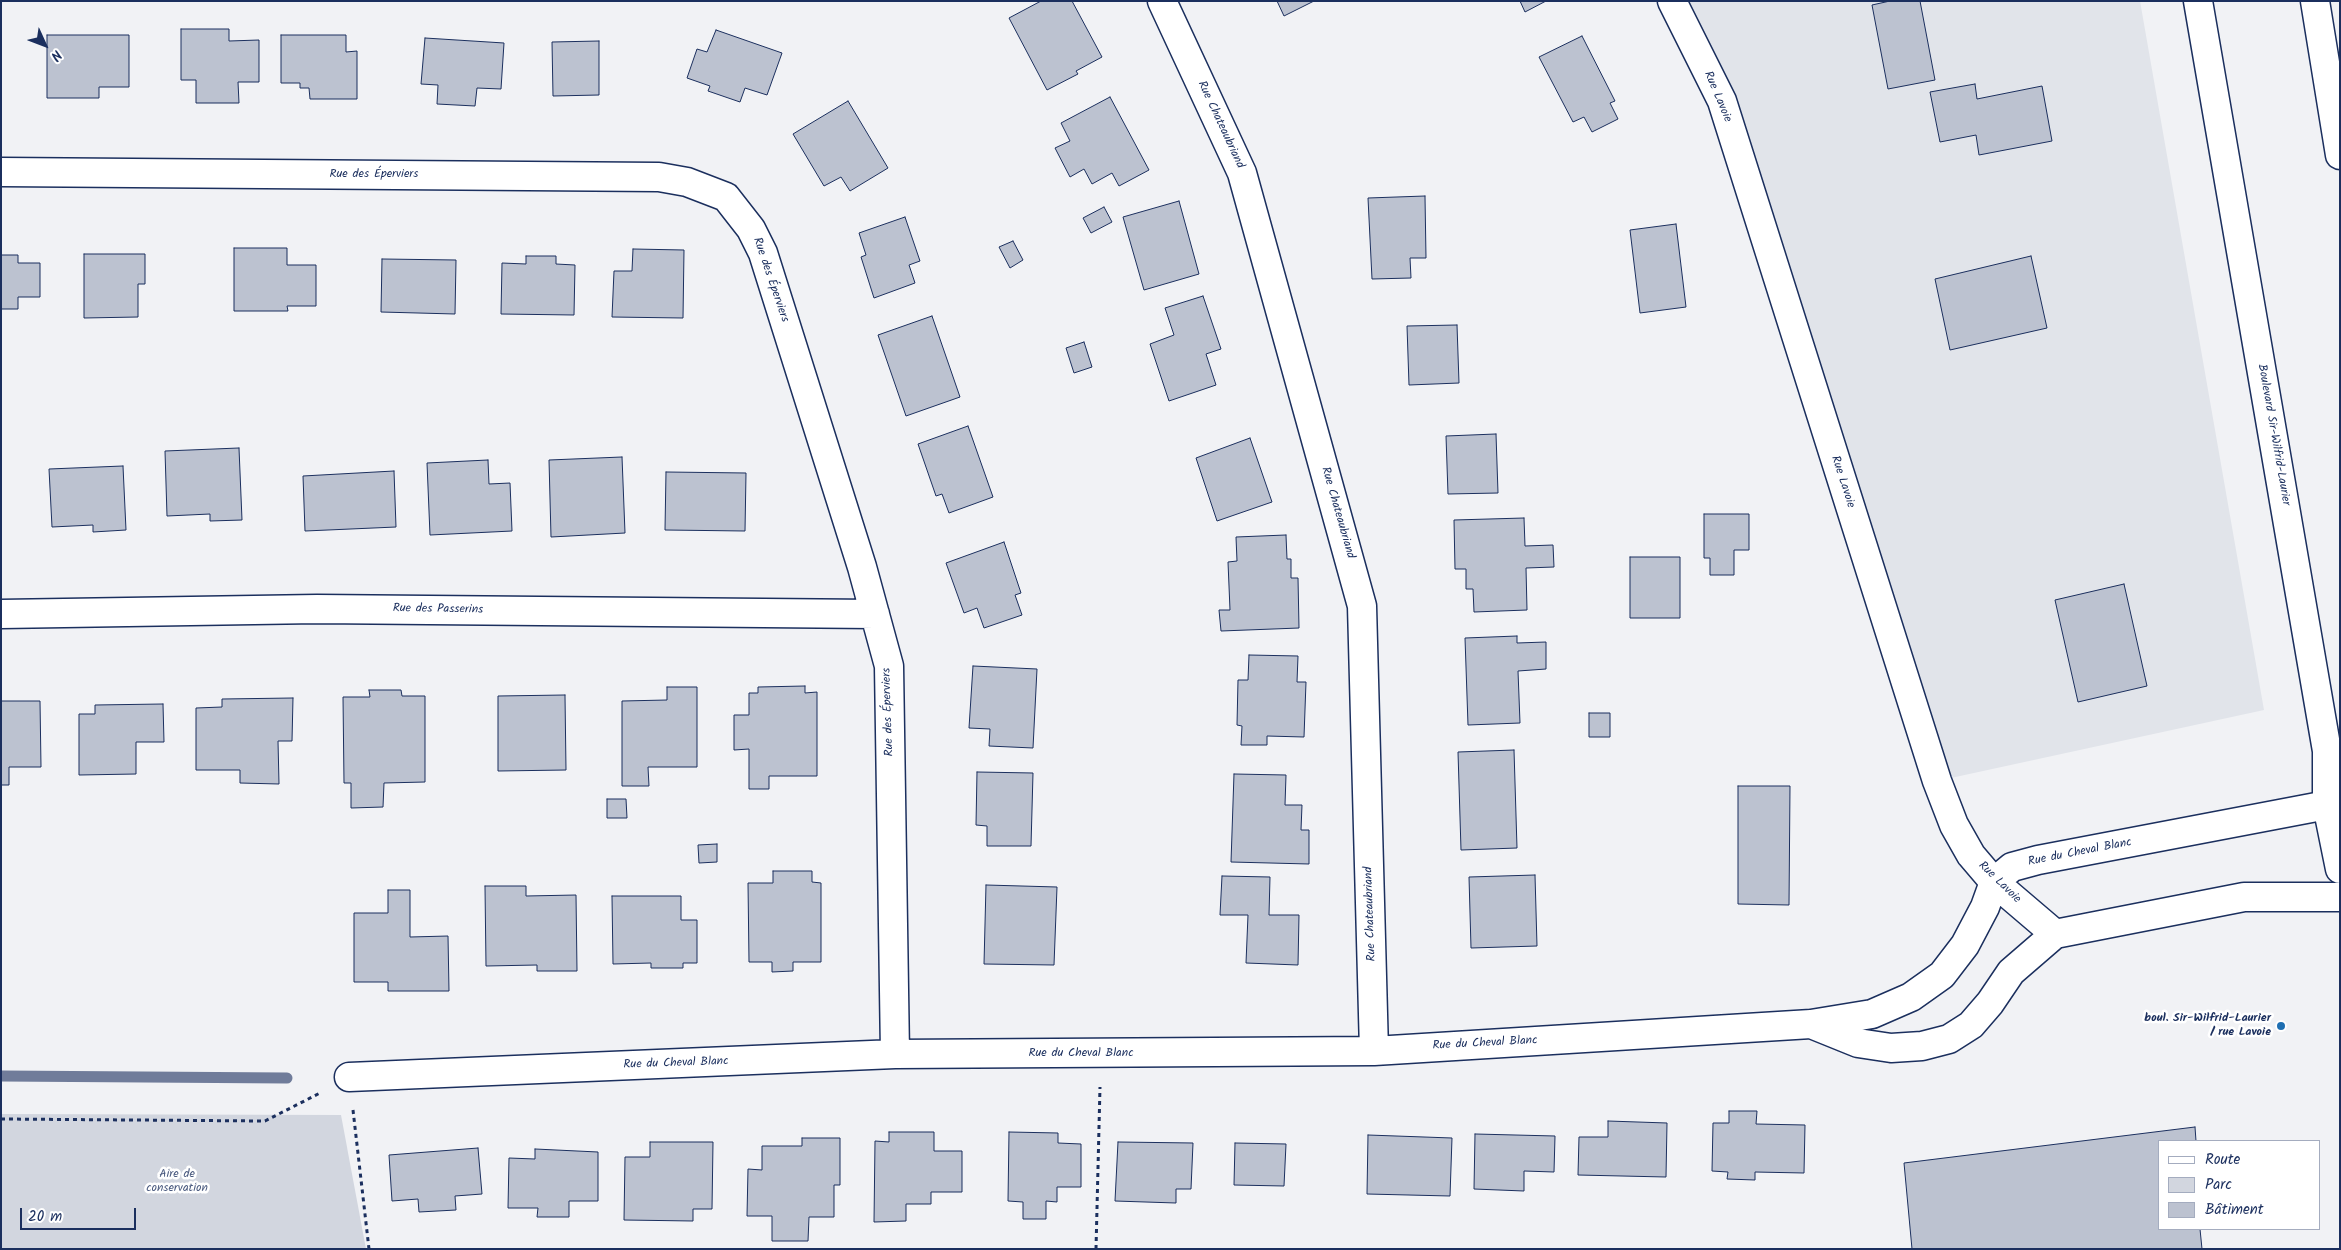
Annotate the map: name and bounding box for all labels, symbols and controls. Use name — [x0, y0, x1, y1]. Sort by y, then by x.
north arrow — [20, 20, 70, 70]
text: N — [45, 44, 67, 66]
street label: Rue Lavoie — [1700, 69, 1734, 125]
street label: Rue Chateaubriand — [1193, 79, 1247, 171]
street label: Rue des Éperviers — [330, 168, 418, 182]
street label: Rue des Éperviers — [749, 236, 791, 324]
street label: Boulevard Sir-Wilfrid-Laurier — [2253, 363, 2293, 507]
street label: Rue Lavoie — [1827, 454, 1857, 510]
street label: Rue Chateaubriand — [1317, 465, 1357, 561]
street label: Rue des Passerins — [393, 602, 483, 618]
street label: Rue des Éperviers — [880, 667, 898, 757]
street label: Rue du Cheval Blanc — [2027, 836, 2133, 870]
street label: Rue Lavoie — [1975, 859, 2023, 907]
street label: Rue Chateaubriand — [1362, 866, 1380, 962]
place label: boul. Sir-Wilfrid-Laurier / rue Lavoie — [2144, 1012, 2271, 1040]
marker: boul. Sir-Wilfrid-Laurier / rue Lavoie — [2275, 1020, 2287, 1032]
street label: Rue du Cheval Blanc — [1432, 1034, 1538, 1054]
street label: Rue du Cheval Blanc — [1029, 1047, 1133, 1061]
street label: Rue du Cheval Blanc — [623, 1055, 729, 1073]
legend — [2158, 1140, 2321, 1230]
text: Route — [2205, 1148, 2240, 1172]
park label: Aire de conservation — [146, 1168, 208, 1196]
text: Parc — [2205, 1173, 2232, 1197]
scale bar — [22, 1198, 139, 1230]
text: Bâtiment — [2205, 1198, 2264, 1222]
text: 20 m — [28, 1205, 62, 1229]

